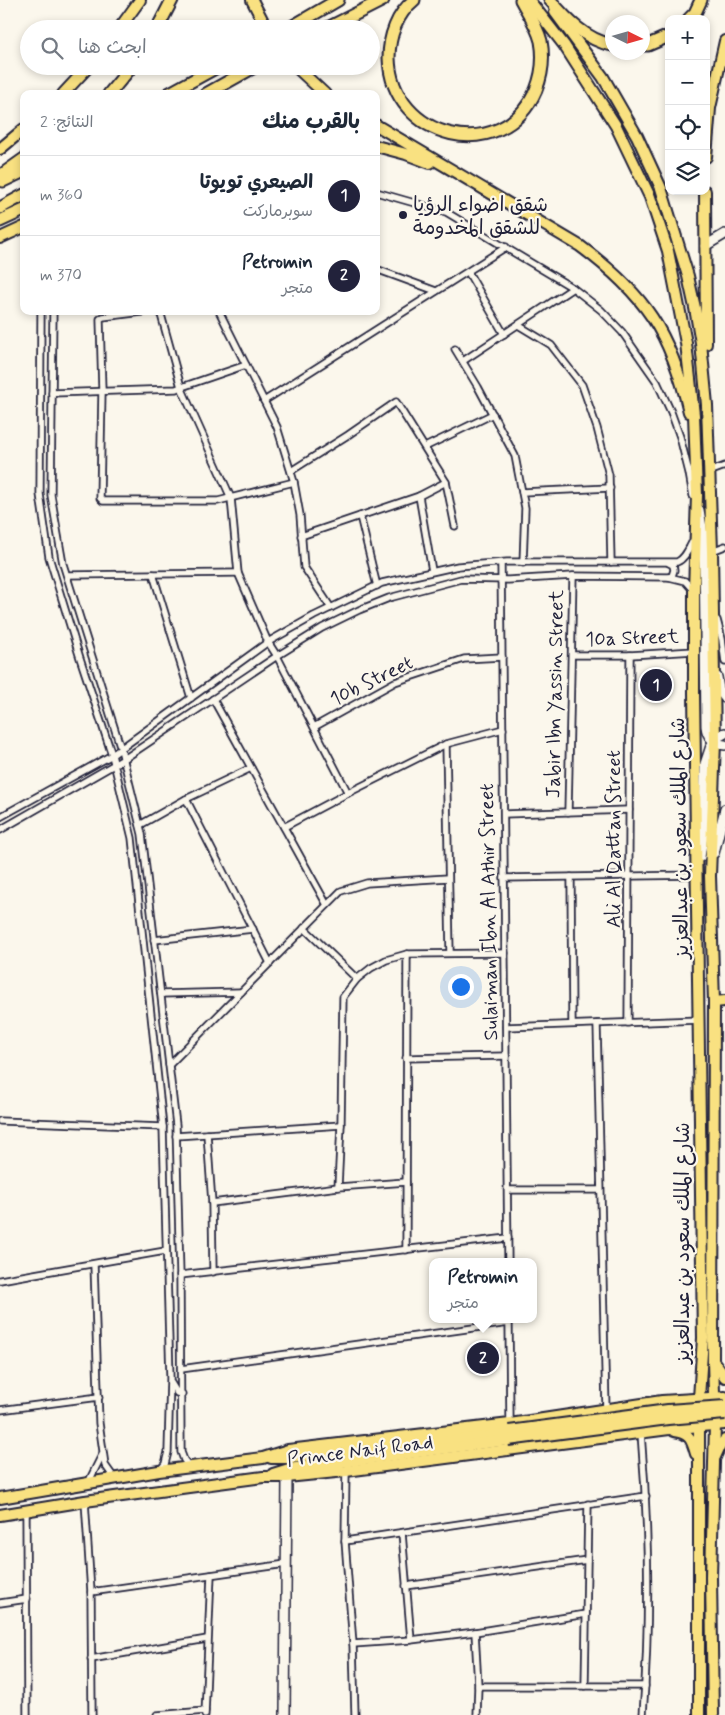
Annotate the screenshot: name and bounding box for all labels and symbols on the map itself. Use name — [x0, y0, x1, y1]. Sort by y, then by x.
north arrow — [605, 15, 650, 60]
place label: شقق اضواء الرؤيا للشقق المخدومة — [413, 192, 548, 242]
marker: شقق اضواء الرؤيا للشقق المخدومة — [397, 209, 409, 221]
street label: Jabir Ibn Yassin Street — [540, 589, 571, 798]
street label: 10a Street — [585, 623, 679, 654]
street label: 10b Street — [326, 650, 418, 713]
pin: 1 — [640, 666, 672, 704]
street label: شارع الملك سعود بن عبدالعزيز — [665, 717, 696, 961]
street label: Ali Al Qattan Street — [601, 750, 628, 928]
street label: Sulaiman Ibn Al Athir Street — [474, 783, 505, 1041]
your location — [448, 974, 474, 1000]
street label: شارع الملك سعود بن عبدالعزيز — [670, 1122, 697, 1366]
pin: 2 — [467, 1339, 499, 1377]
street label: Prince Naif Road — [286, 1429, 435, 1474]

